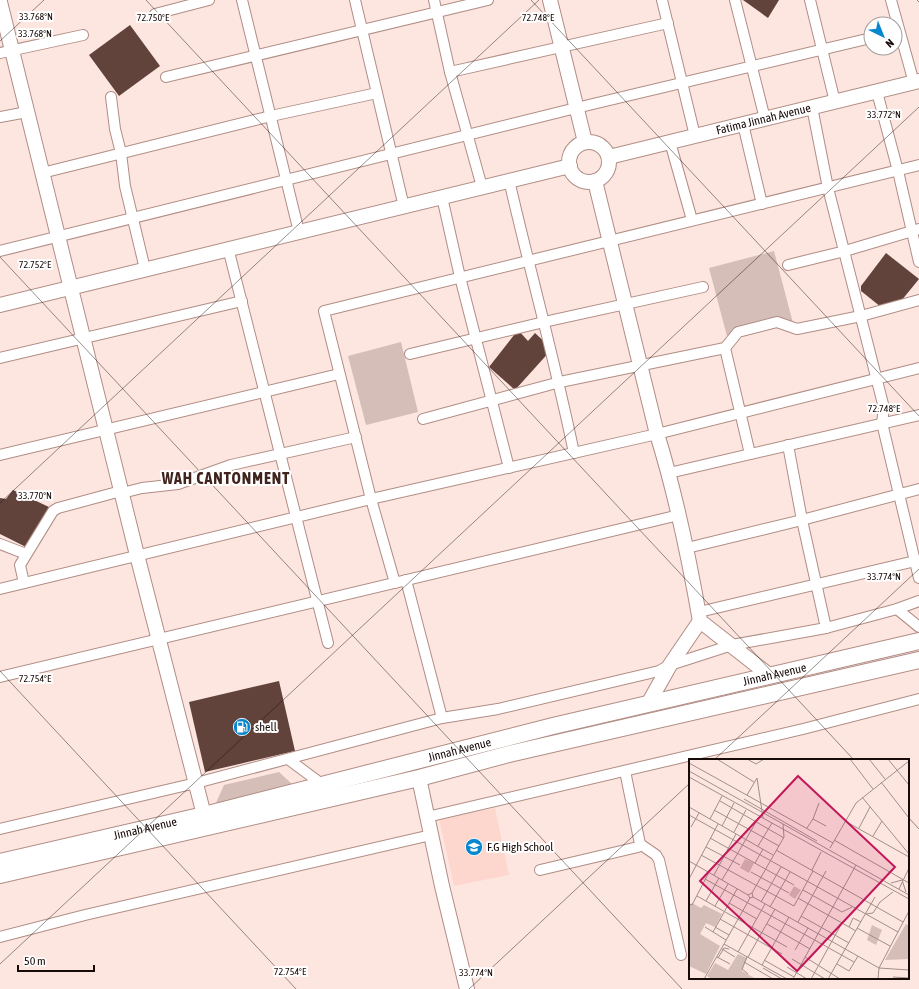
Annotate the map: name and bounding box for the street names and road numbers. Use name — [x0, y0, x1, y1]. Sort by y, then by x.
street label: Fatima Jinnah Avenue — [715, 101, 812, 137]
street label: Jinnah Avenue — [742, 660, 808, 689]
street label: Jinnah Avenue — [426, 735, 493, 765]
street label: Jinnah Avenue — [112, 814, 178, 843]

